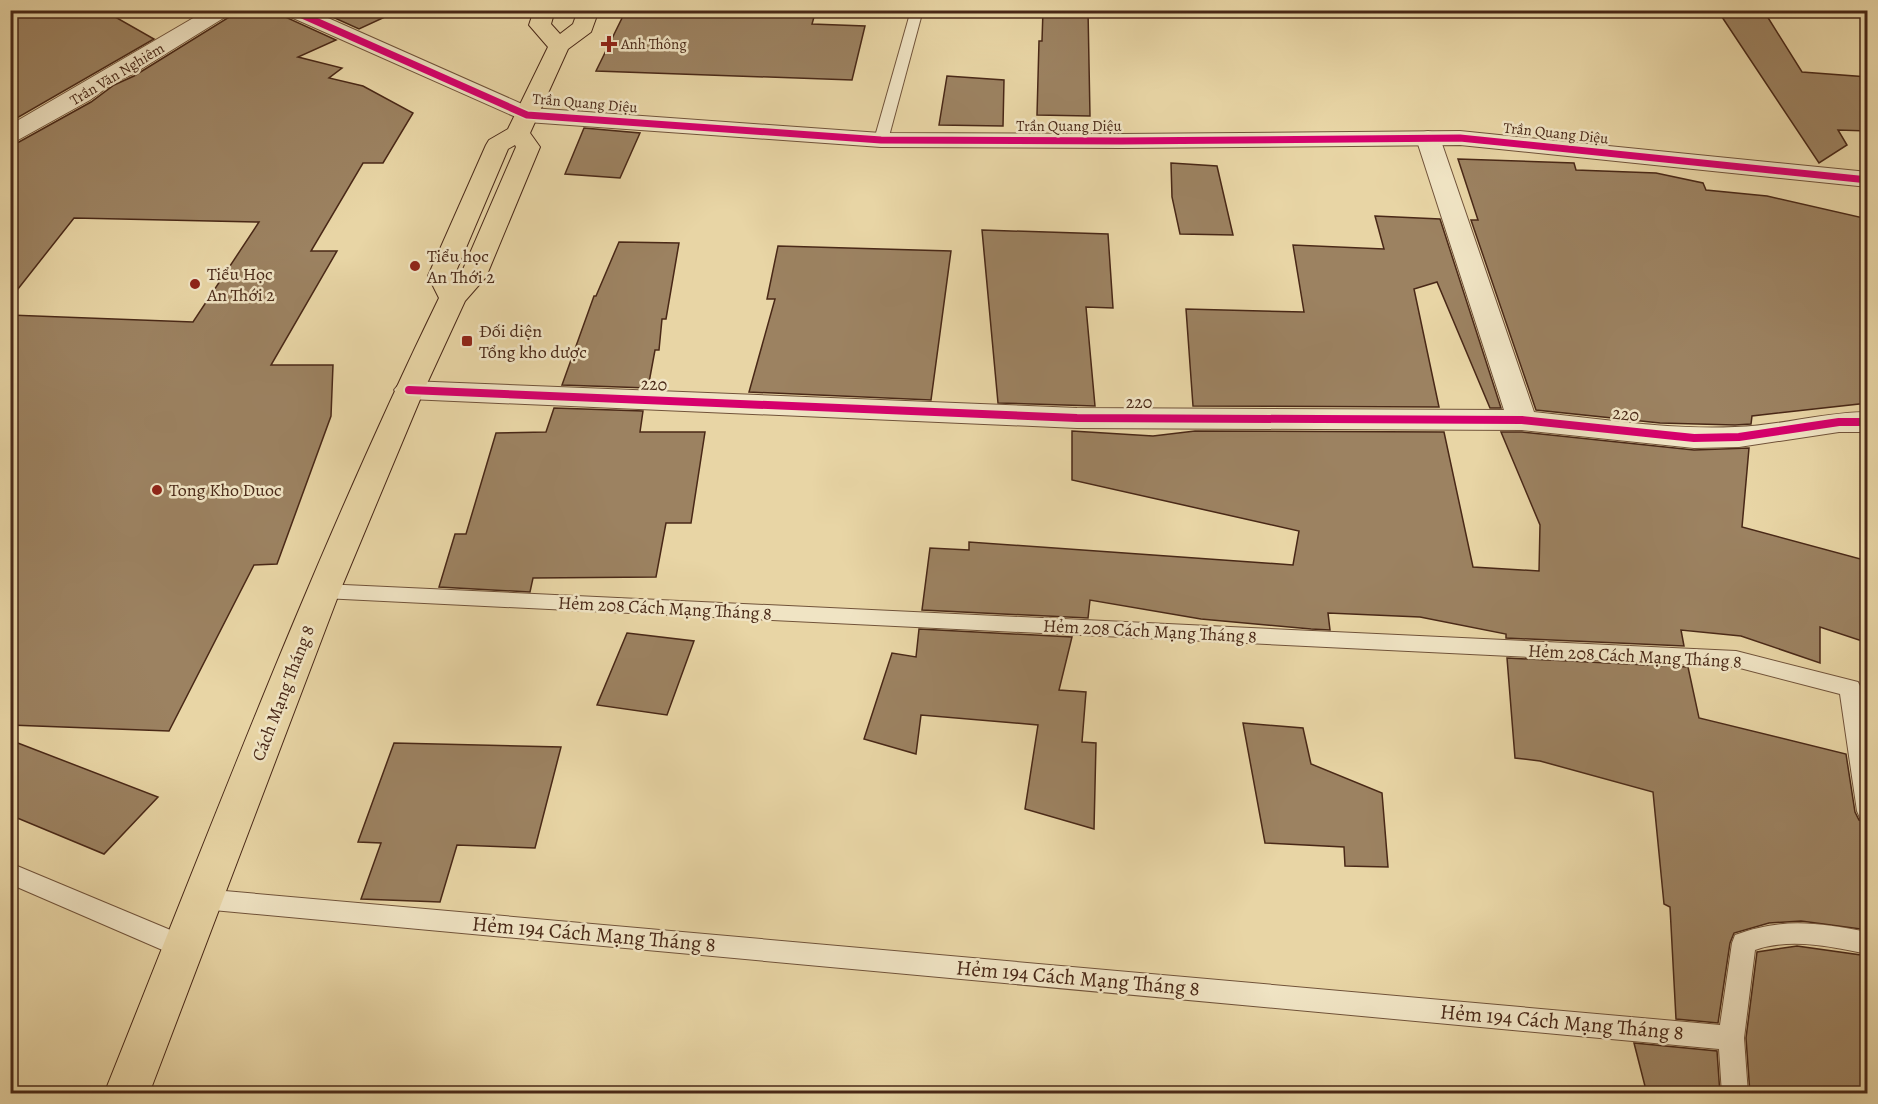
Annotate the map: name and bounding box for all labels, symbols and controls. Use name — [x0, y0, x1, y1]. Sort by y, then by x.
place label: Anh Thông — [620, 34, 687, 54]
marker: Anh Thông — [602, 37, 616, 51]
street label: Trần Văn Nghiêm — [66, 38, 168, 110]
street label: Trần Quang Diệu — [532, 88, 639, 118]
street label: Trần Quang Diệu — [1016, 116, 1123, 136]
street label: Trần Quang Diệu — [1503, 118, 1610, 149]
place label: Tiểu học An Thới 2 — [426, 244, 495, 289]
marker: Tiểu học An Thới 2 — [408, 259, 422, 273]
place label: Tiểu Học An Thới 2 — [206, 262, 275, 307]
marker: Tiểu Học An Thới 2 — [188, 277, 202, 291]
place label: Đối diện Tổng kho dược — [479, 319, 587, 364]
marker: Đối diện Tổng kho dược — [460, 334, 474, 348]
street label: 220 — [640, 372, 668, 396]
street label: 220 — [1126, 390, 1152, 414]
street label: 220 — [1611, 401, 1641, 427]
place label: Tong Kho Duoc — [169, 478, 282, 502]
marker: Tong Kho Duoc — [150, 483, 164, 497]
street label: Hẻm 208 Cách Mạng Tháng 8 — [558, 590, 772, 626]
street label: Hẻm 208 Cách Mạng Tháng 8 — [1043, 613, 1257, 649]
street label: Cách Mạng Tháng 8 — [246, 622, 320, 764]
street label: Hẻm 208 Cách Mạng Tháng 8 — [1528, 638, 1742, 674]
street label: Hẻm 194 Cách Mạng Tháng 8 — [471, 909, 717, 959]
street label: Hẻm 194 Cách Mạng Tháng 8 — [955, 953, 1201, 1003]
street label: Hẻm 194 Cách Mạng Tháng 8 — [1439, 997, 1685, 1047]

